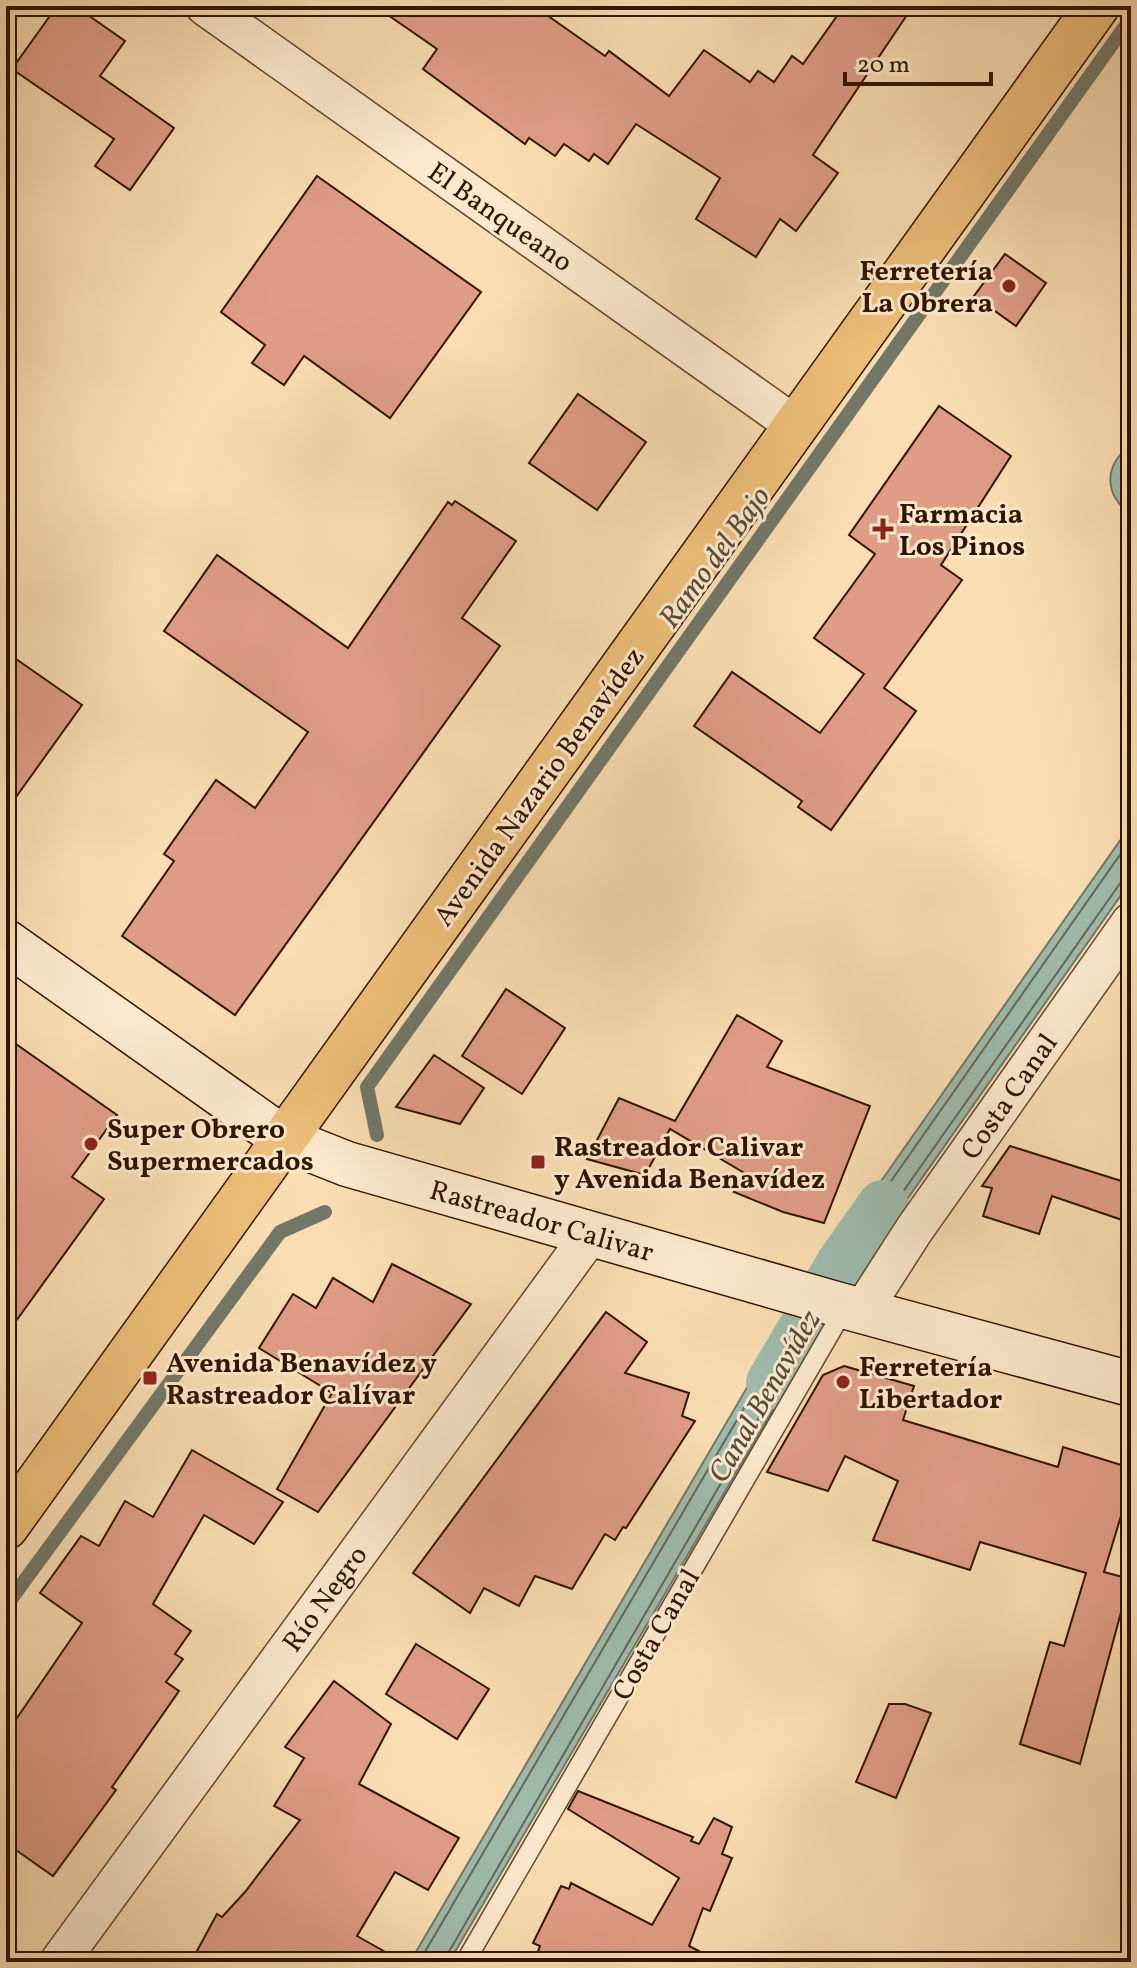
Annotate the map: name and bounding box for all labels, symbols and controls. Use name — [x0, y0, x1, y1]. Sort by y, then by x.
scale bar — [845, 36, 991, 86]
text: 20 m — [857, 49, 910, 83]
street label: El Banqueano — [419, 154, 580, 282]
place label: Ferretería La Obrera — [859, 253, 993, 324]
marker: Ferretería La Obrera — [1000, 277, 1018, 295]
water label: Ramo del Bajo — [650, 478, 782, 638]
place label: Farmacia Los Pinos — [899, 496, 1025, 567]
marker: Farmacia Los Pinos — [874, 520, 892, 538]
street label: Avenida Nazario Benavídez — [425, 640, 655, 935]
street label: Costa Canal — [952, 1027, 1068, 1168]
place label: Super Obrero Supermercados — [107, 1111, 314, 1182]
place label: Rastreador Calivar y Avenida Benavídez — [554, 1129, 825, 1200]
marker: Super Obrero Supermercados — [82, 1135, 100, 1153]
marker: Rastreador Calivar y Avenida Benavídez — [529, 1153, 547, 1171]
street label: Rastreador Calivar — [425, 1172, 658, 1273]
water label: Canal Benavídez — [699, 1303, 832, 1491]
place label: Avenida Benavídez y Rastreador Calívar — [166, 1345, 437, 1416]
place label: Ferretería Libertador — [859, 1349, 1002, 1420]
marker: Avenida Benavídez y Rastreador Calívar — [141, 1369, 159, 1387]
marker: Ferretería Libertador — [834, 1373, 852, 1391]
street label: Río Negro — [274, 1538, 378, 1661]
street label: Costa Canal — [604, 1562, 711, 1708]

